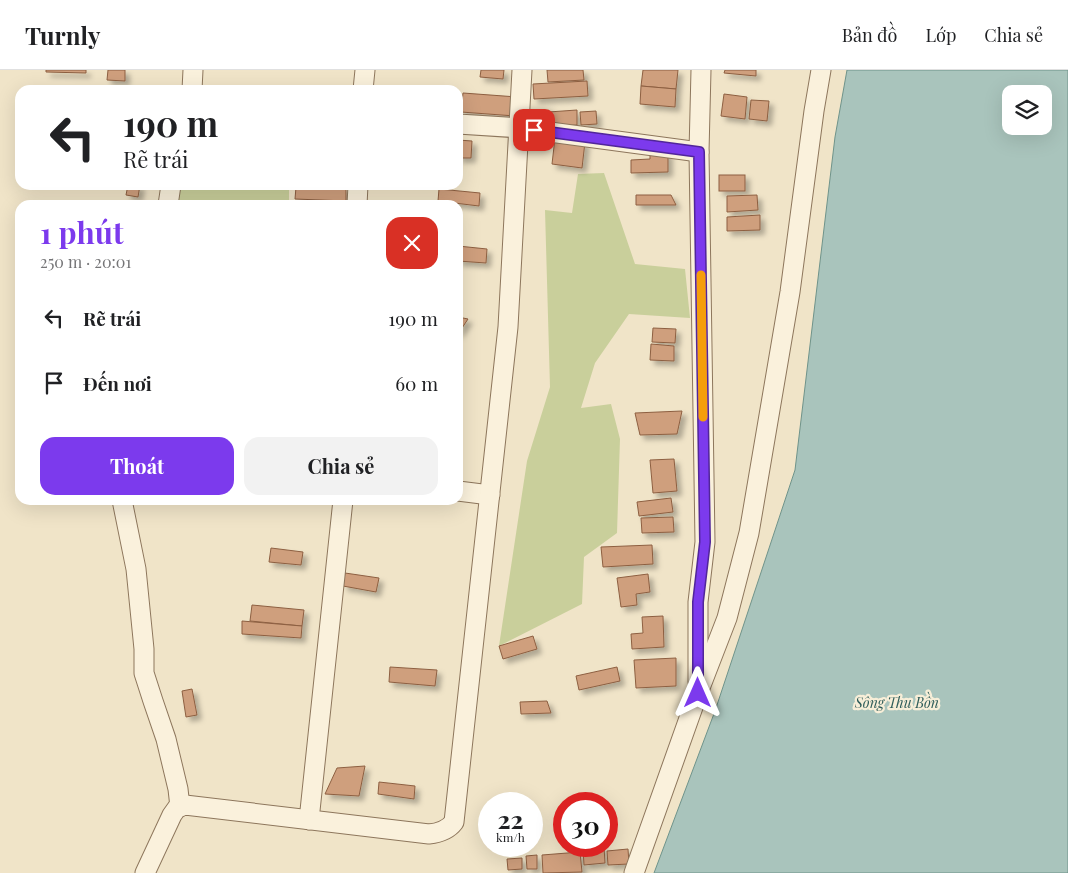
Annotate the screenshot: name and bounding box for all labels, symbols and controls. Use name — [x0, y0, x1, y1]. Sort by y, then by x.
text: Turnly — [25, 19, 100, 51]
text: Bản đồ — [842, 23, 897, 47]
text: Lớp — [925, 23, 956, 47]
text: Chia sẻ — [984, 23, 1043, 47]
map controls — [1002, 85, 1052, 135]
button: layers — [1002, 85, 1052, 135]
text: 190 m — [123, 99, 218, 146]
icon: left — [40, 105, 105, 170]
pin — [513, 109, 555, 151]
icon: arrive — [520, 116, 548, 144]
text: Rẽ trái — [123, 144, 189, 174]
text: 1 phút — [40, 212, 123, 252]
button: close — [386, 217, 438, 269]
text: 250 m · 20:01 — [40, 251, 131, 272]
icon: left — [40, 304, 68, 332]
text: Rẽ trái — [83, 305, 141, 331]
text: 190 m — [388, 305, 438, 331]
icon: arrive — [40, 369, 68, 397]
text: Đến nơi — [83, 370, 152, 396]
text: 60 m — [395, 370, 438, 396]
button: Thoát — [40, 437, 234, 495]
button: Chia sẻ — [244, 437, 438, 495]
position arrow — [671, 666, 723, 718]
water label: Sông Thu Bồn — [854, 691, 939, 712]
speed limit sign: 30 — [553, 792, 618, 857]
text: 22 — [497, 802, 524, 835]
text: km/h — [496, 829, 525, 845]

